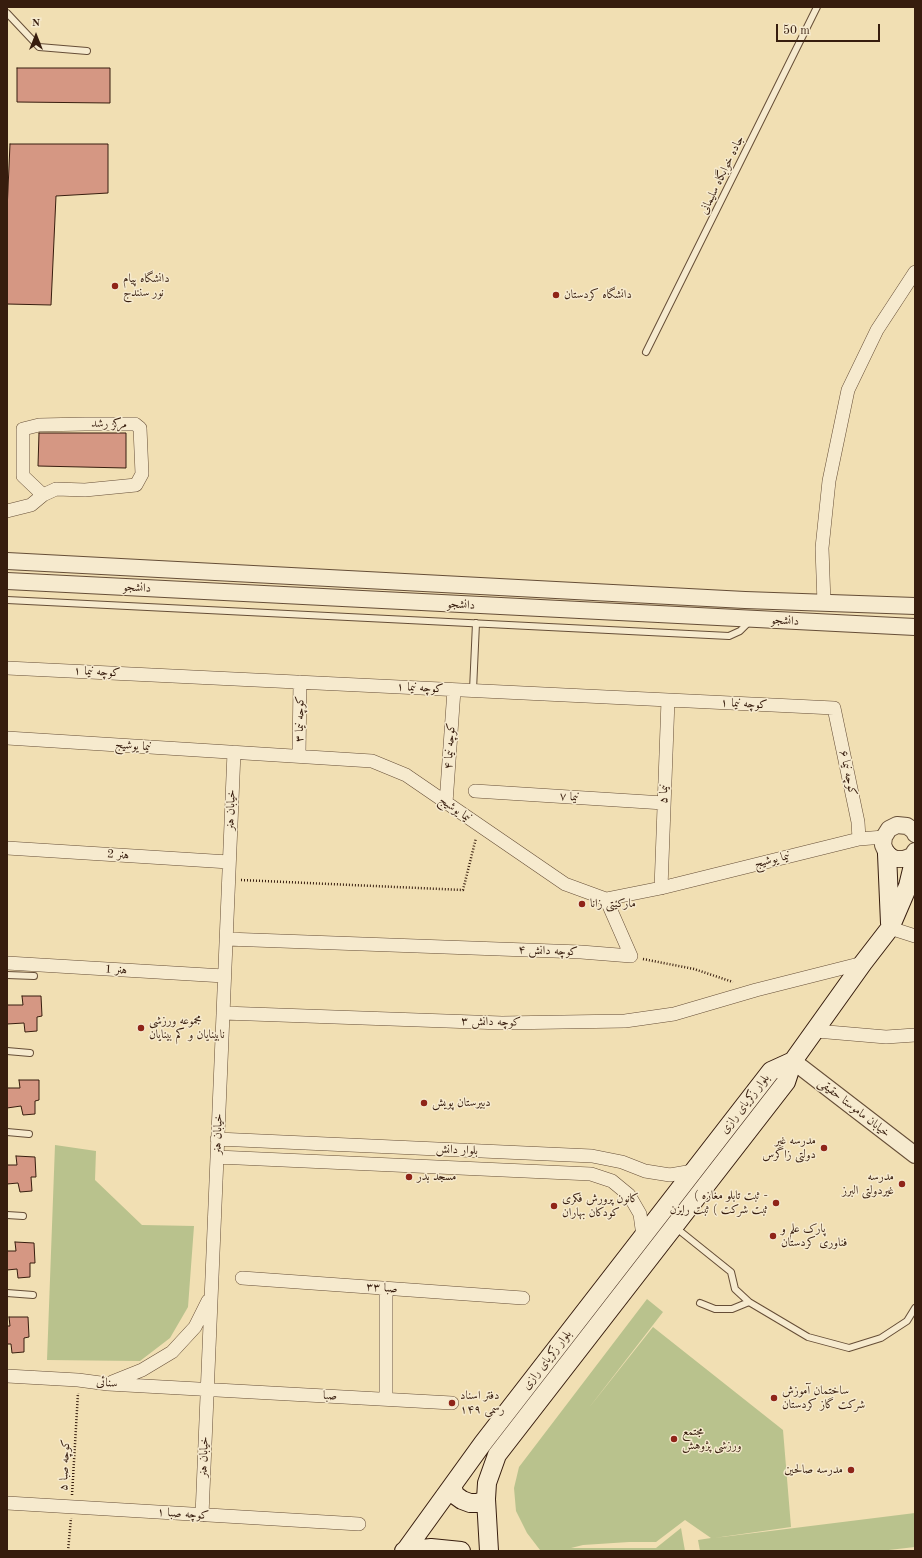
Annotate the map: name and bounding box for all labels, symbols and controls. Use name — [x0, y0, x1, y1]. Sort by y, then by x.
north arrow — [16, 16, 56, 56]
scale bar — [778, 16, 882, 42]
text: N — [32, 18, 40, 29]
text: 50 m — [783, 25, 810, 37]
street label: جاده خوابگاه سلیمانی — [697, 133, 747, 217]
place label: دانشگاه پیام نور سنندج — [123, 272, 170, 300]
marker: دانشگاه پیام نور سنندج — [110, 281, 120, 291]
place label: دانشگاه کردستان — [564, 288, 632, 302]
marker: دانشگاه کردستان — [551, 290, 561, 300]
street label: مرکز رشد — [91, 416, 127, 432]
street label: دانشجو — [123, 580, 151, 596]
street label: دانشجو — [447, 597, 475, 613]
street label: دانشجو — [771, 613, 799, 629]
street label: کوچه نیما ۱ — [73, 664, 121, 680]
street label: کوچه نیما ۱ — [396, 680, 444, 696]
street label: کوچه نیما ۳ — [292, 696, 308, 742]
street label: کوچه نیما ۱ — [720, 696, 768, 712]
street label: کوچه نیما ۴ — [441, 722, 459, 770]
street label: نیما یوشیج — [114, 738, 152, 754]
street label: کوچه نیما ۶ — [836, 749, 860, 797]
street label: نیما ۵ — [656, 784, 672, 804]
street label: خیابان هنر — [223, 789, 239, 831]
street label: نیما ۷ — [559, 789, 579, 805]
street label: نیما یوشیج — [436, 793, 474, 825]
street label: هنر 2 — [106, 847, 130, 863]
street label: نیما یوشیج — [753, 849, 791, 871]
place label: مارکێتی زانا — [590, 897, 636, 911]
marker: مارکێتی زانا — [577, 899, 587, 909]
street label: کوچه دانش ۴ — [518, 943, 578, 959]
street label: هنر 1 — [104, 962, 128, 978]
place label: مجموعه ورزشی نابینایان و کم بینایان — [149, 1014, 225, 1042]
street label: کوچه دانش ۳ — [461, 1014, 521, 1030]
marker: مجموعه ورزشی نابینایان و کم بینایان — [136, 1023, 146, 1033]
street label: بلوار زکریای رازی — [717, 1071, 773, 1137]
street label: خیابان ماموستا حقیقی — [815, 1076, 893, 1140]
place label: دبیرستان پویش — [432, 1096, 491, 1110]
marker: دبیرستان پویش — [419, 1098, 429, 1108]
street label: خیابان هنر — [210, 1113, 226, 1155]
place label: مدرسه غیر دولتی زاگرس — [762, 1134, 816, 1162]
street label: بلوار دانش — [436, 1142, 478, 1158]
marker: مدرسه غیر دولتی زاگرس — [819, 1143, 829, 1153]
place label: مسجد بدر — [417, 1170, 457, 1184]
place label: مدرسه غیردولتی البرز — [842, 1170, 894, 1198]
marker: مسجد بدر — [404, 1172, 414, 1182]
marker: مدرسه غیردولتی البرز — [897, 1179, 907, 1189]
place label: ( ثبت تابلو مغازه - ثبت شرکت ) ثبت رایزن — [670, 1189, 768, 1217]
place label: کانون پرورش فکری کودکان بهاران — [562, 1192, 639, 1220]
marker: ( ثبت تابلو مغازه - ثبت شرکت ) ثبت رایزن — [771, 1198, 781, 1208]
marker: کانون پرورش فکری کودکان بهاران — [549, 1201, 559, 1211]
place label: پارک علم و فناوری کردستان — [781, 1222, 847, 1250]
marker: پارک علم و فناوری کردستان — [768, 1231, 778, 1241]
street label: ۳۳ صبا — [366, 1280, 398, 1296]
street label: بلوار زکریای رازی — [519, 1327, 575, 1393]
street label: سنائی — [96, 1375, 118, 1391]
place label: ساختمان آموزش شرکت گاز کردستان — [782, 1384, 865, 1412]
street label: صبا — [323, 1388, 337, 1404]
place label: دفتر اسناد رسمی ۱۴۹ — [460, 1389, 505, 1417]
marker: ساختمان آموزش شرکت گاز کردستان — [769, 1393, 779, 1403]
marker: دفتر اسناد رسمی ۱۴۹ — [447, 1398, 457, 1408]
place label: مجتمع ورزشی پژوهش — [682, 1425, 741, 1453]
marker: مجتمع ورزشی پژوهش — [669, 1434, 679, 1444]
street label: خیابان هنر — [196, 1436, 212, 1478]
street label: کوچه صبا ۵ — [56, 1439, 74, 1491]
place label: مدرسه صالحین — [784, 1463, 843, 1477]
marker: مدرسه صالحین — [846, 1465, 856, 1475]
street label: کوچه صبا ۱ — [157, 1505, 209, 1523]

